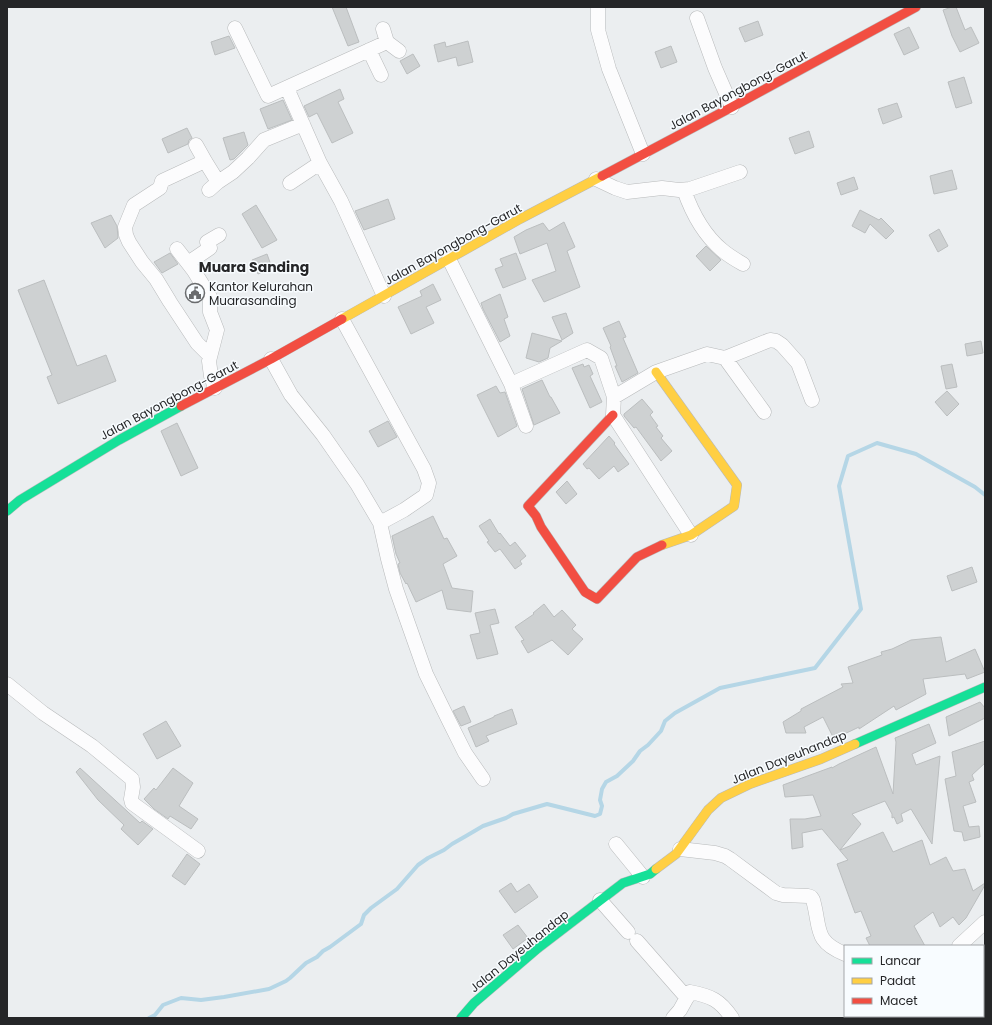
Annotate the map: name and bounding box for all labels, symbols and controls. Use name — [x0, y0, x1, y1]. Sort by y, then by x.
street label: Jalan Bayongbong-Garut — [666, 46, 810, 134]
street label: Jalan Bayongbong-Garut — [381, 199, 525, 289]
district label: Muara Sanding — [199, 257, 309, 277]
place label: Kantor Kelurahan Muarasanding — [209, 278, 313, 309]
public building icon: Kantor Kelurahan Muarasanding — [184, 282, 206, 304]
street label: Jalan Bayongbong-Garut — [97, 356, 241, 444]
street label: Jalan Dayeuhandap — [729, 726, 849, 788]
street label: Jalan Dayeuhandap — [466, 906, 572, 996]
legend — [844, 945, 984, 1017]
text: Lancar — [880, 952, 921, 969]
text: Padat — [880, 972, 916, 989]
text: Macet — [880, 992, 918, 1009]

